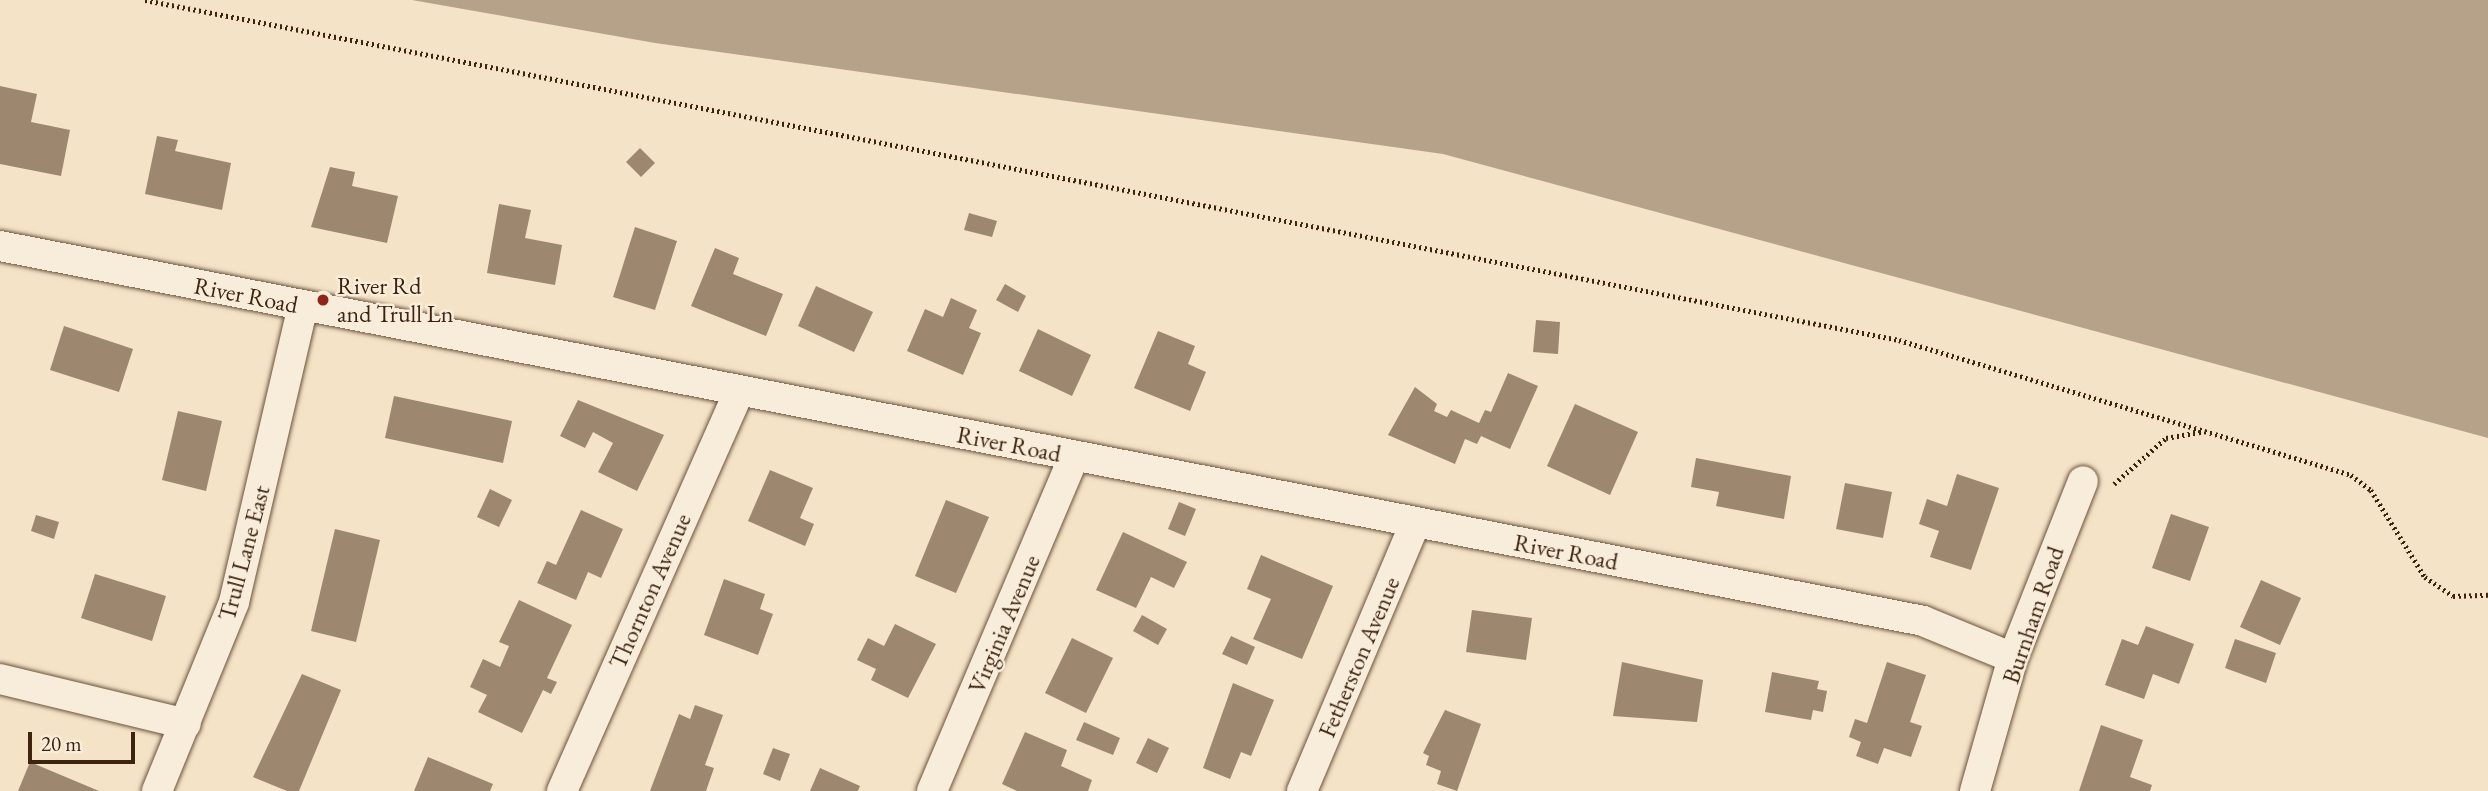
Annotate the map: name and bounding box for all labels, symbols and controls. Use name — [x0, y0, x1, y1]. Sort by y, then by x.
street label: River Road — [192, 271, 300, 319]
place label: River Rd and Trull Ln — [337, 272, 454, 328]
marker: River Rd and Trull Ln — [315, 292, 331, 308]
street label: River Road — [955, 420, 1063, 468]
street label: Trull Lane East — [212, 482, 276, 624]
street label: Thornton Avenue — [603, 509, 697, 673]
street label: River Road — [1512, 528, 1620, 576]
street label: Burnham Road — [1996, 543, 2070, 687]
street label: Virginia Avenue — [962, 550, 1046, 698]
street label: Fetherston Avenue — [1312, 572, 1406, 742]
scale bar — [32, 718, 138, 762]
text: 20 m — [41, 730, 82, 757]

